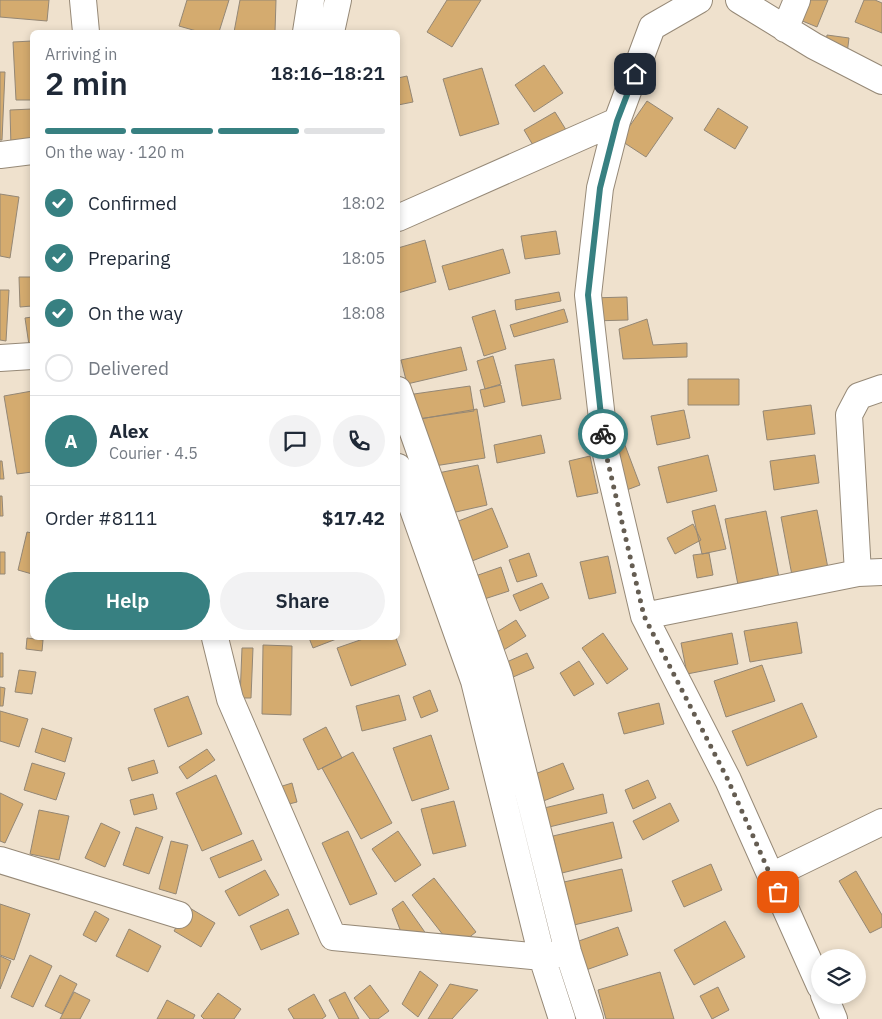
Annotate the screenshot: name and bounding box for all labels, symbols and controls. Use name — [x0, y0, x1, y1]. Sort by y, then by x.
text: Arriving in — [45, 44, 117, 64]
pin — [614, 53, 656, 95]
icon: home — [621, 60, 649, 88]
text: 18:16–18:21 — [271, 61, 385, 85]
text: 2 min — [45, 62, 128, 104]
text: On the way · 120 m — [45, 142, 184, 162]
icon: check — [45, 189, 73, 217]
text: Confirmed — [88, 191, 177, 215]
text: 18:02 — [342, 193, 385, 213]
icon: check — [45, 244, 73, 272]
text: Preparing — [88, 246, 170, 270]
text: 18:05 — [342, 248, 385, 268]
icon: check — [45, 299, 73, 327]
text: On the way — [88, 301, 183, 325]
text: 18:08 — [342, 303, 385, 323]
text: Delivered — [88, 356, 169, 380]
courier — [578, 409, 628, 459]
button: chat — [269, 415, 321, 467]
button: phone — [333, 415, 385, 467]
text: Alex — [109, 419, 149, 443]
icon: bike — [589, 420, 617, 448]
text: A — [64, 429, 78, 453]
text: Courier · 4.5 — [109, 443, 198, 463]
text: Order #8111 — [45, 506, 157, 530]
text: $17.42 — [322, 506, 385, 530]
button: Help — [45, 572, 210, 630]
button: Share — [220, 572, 385, 630]
pin — [757, 871, 799, 913]
icon: bag — [764, 878, 792, 906]
map controls — [811, 949, 866, 1004]
button: layers — [811, 949, 866, 1004]

